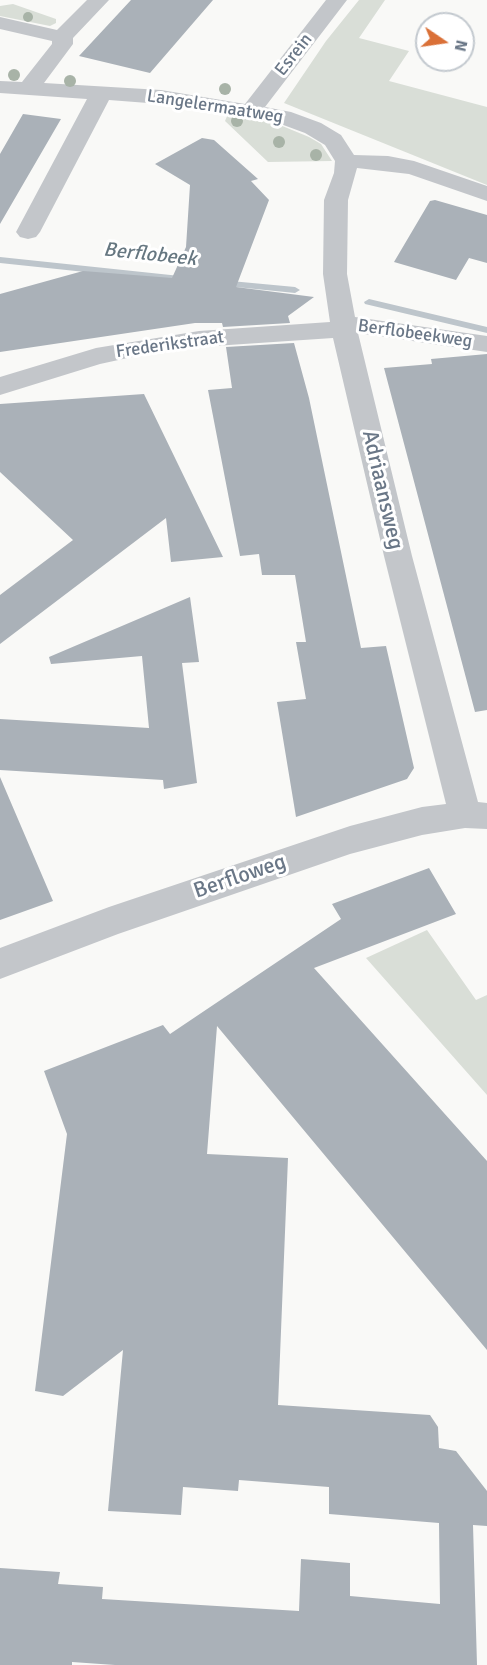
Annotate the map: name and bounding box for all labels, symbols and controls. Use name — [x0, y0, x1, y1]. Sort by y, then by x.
north arrow — [415, 12, 475, 72]
street label: Esrein — [271, 29, 317, 81]
text: N — [450, 38, 472, 53]
street label: Langelermaatweg — [145, 86, 285, 128]
water label: Berflobeek — [102, 238, 198, 272]
street label: Berflobeekweg — [356, 315, 474, 353]
street label: Frederikstraat — [115, 327, 225, 363]
street label: Adriaansweg — [355, 428, 409, 552]
street label: Berfloweg — [190, 849, 290, 905]

